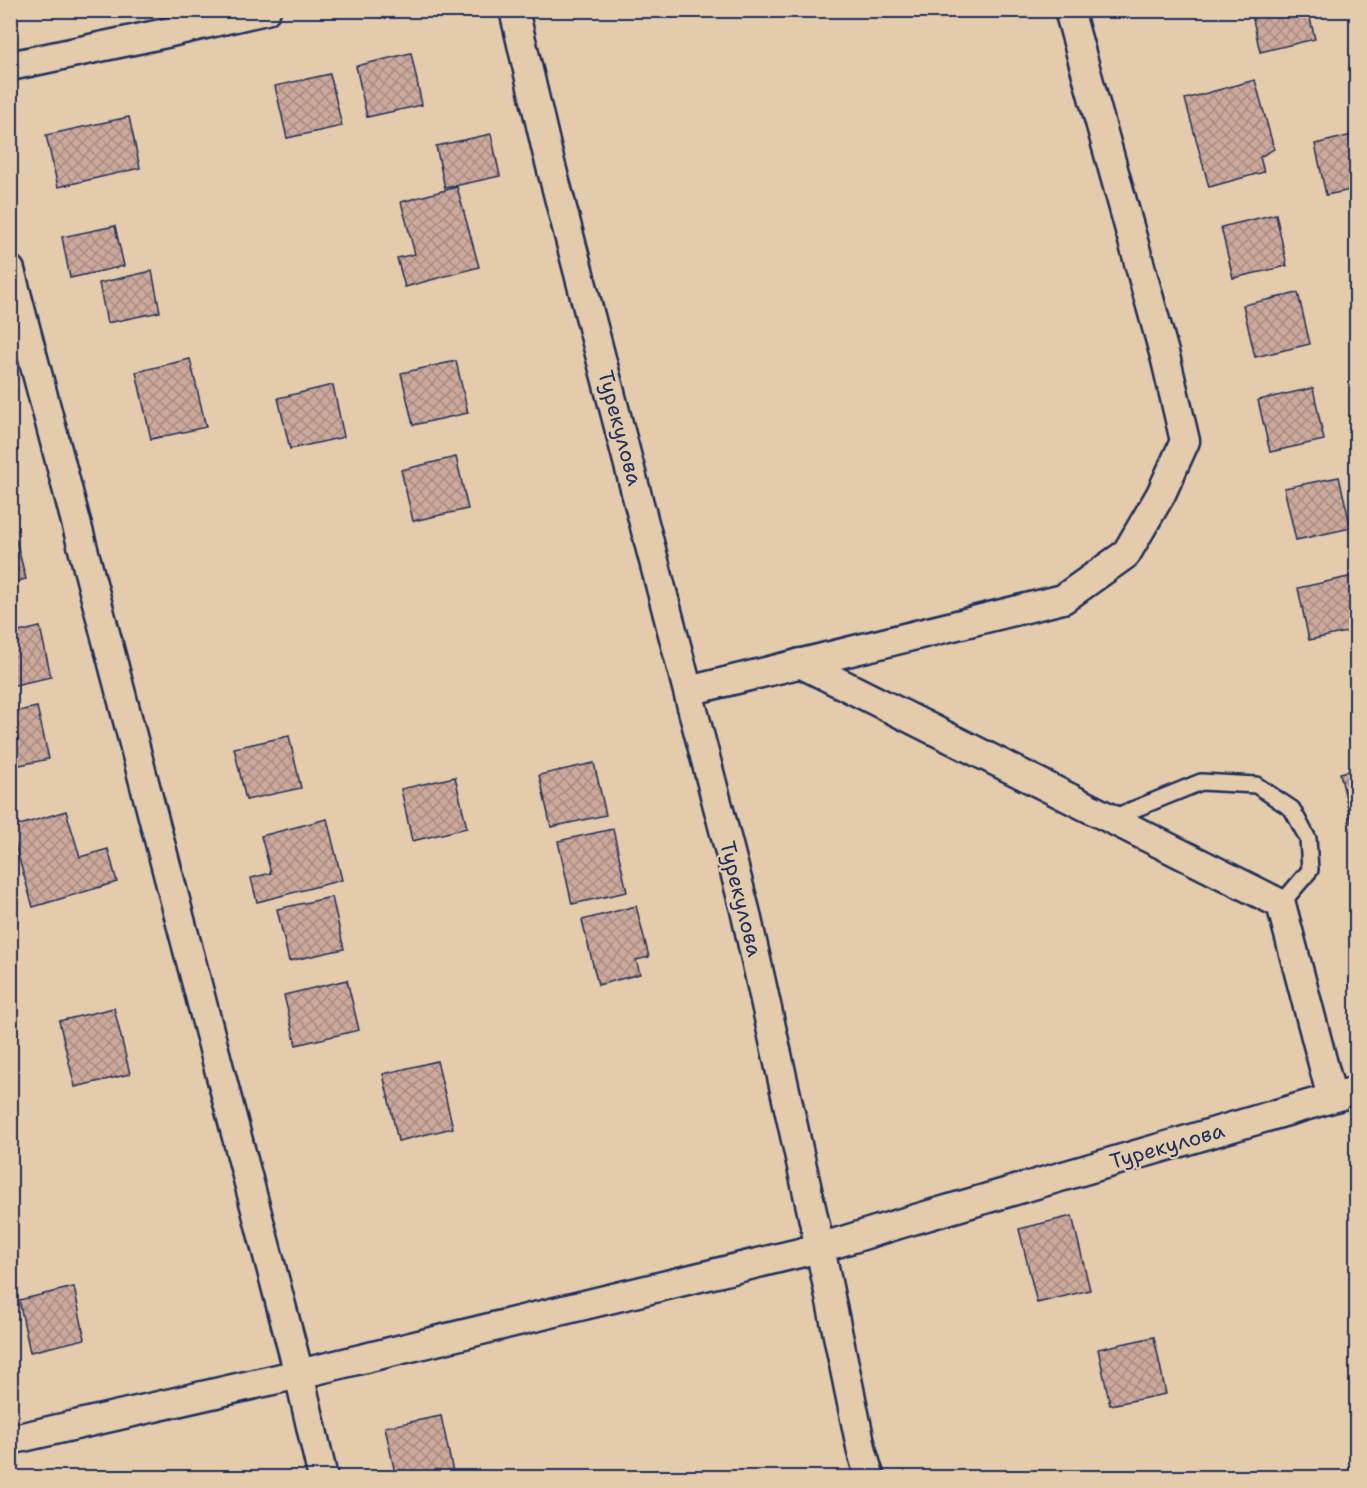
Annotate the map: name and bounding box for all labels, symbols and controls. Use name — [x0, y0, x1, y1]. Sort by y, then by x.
street label: Турекулова — [591, 367, 649, 489]
street label: Турекулова — [713, 838, 769, 960]
street label: Турекулова — [1106, 1116, 1228, 1176]

